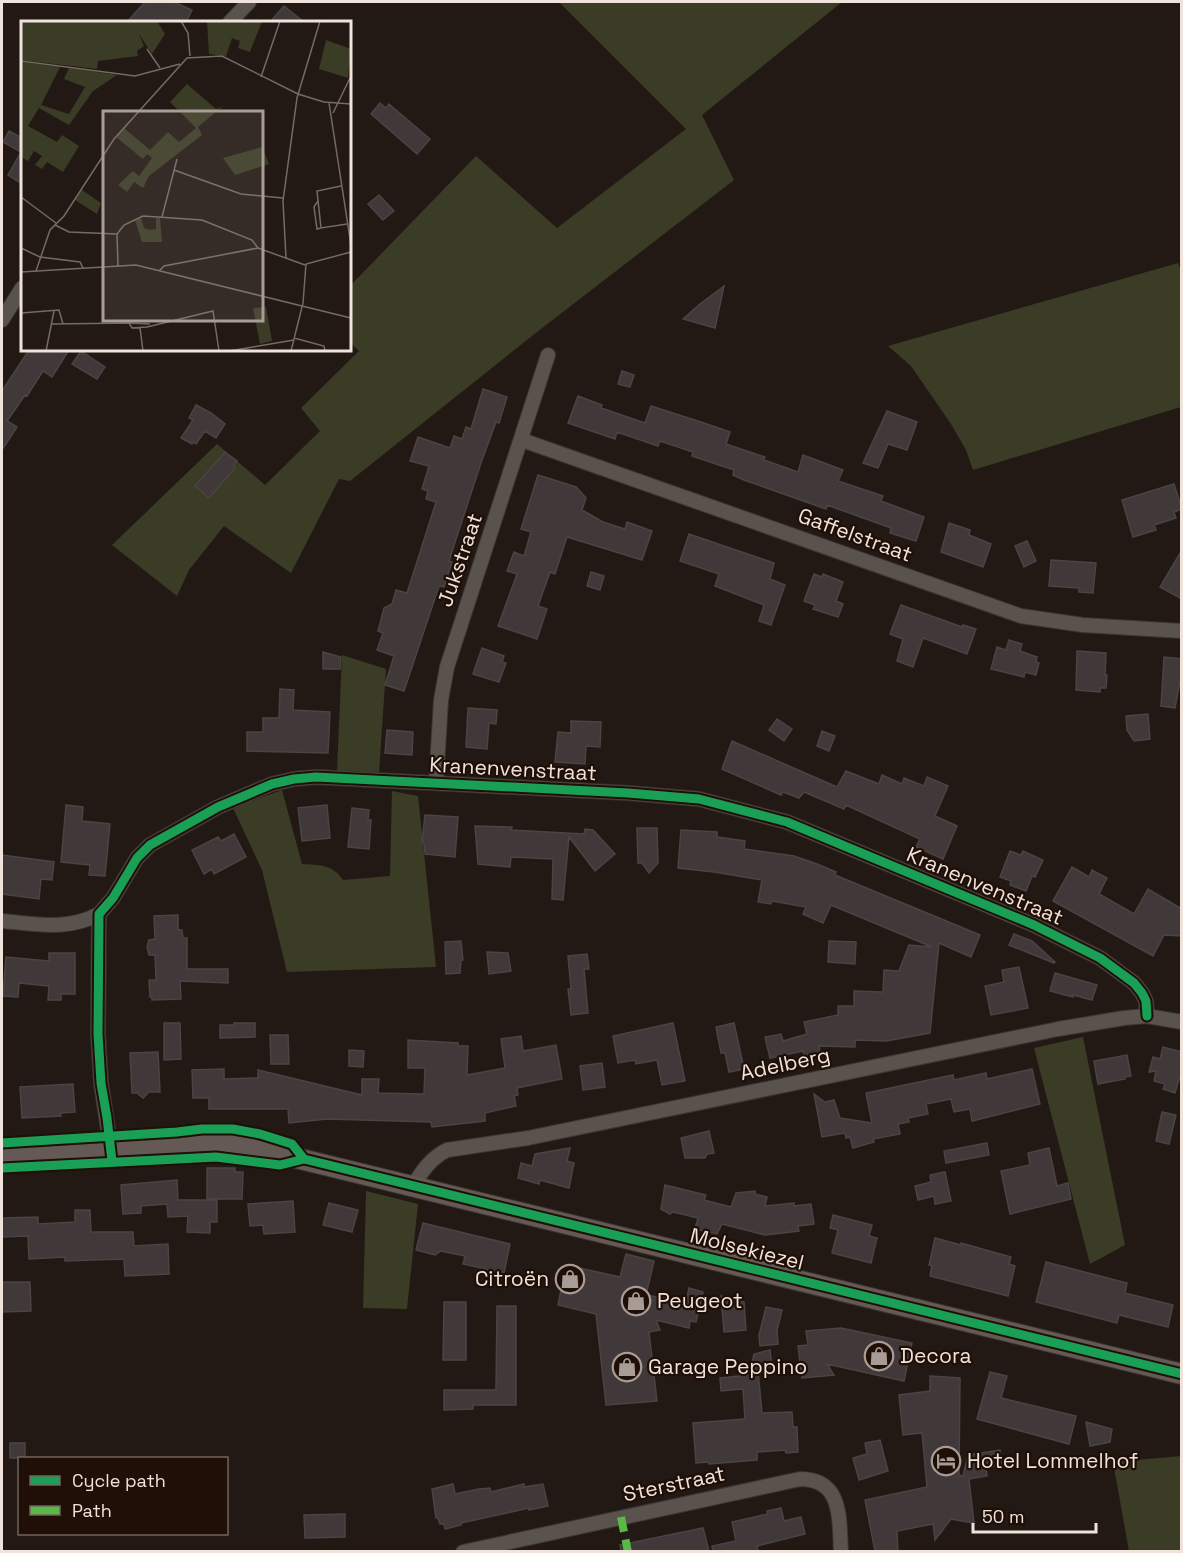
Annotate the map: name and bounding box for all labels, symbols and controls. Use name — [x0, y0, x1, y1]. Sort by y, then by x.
inset map — [21, 21, 351, 351]
street label: Gaffelstraat — [794, 501, 916, 568]
street label: Jukstraat — [431, 510, 488, 610]
street label: Kranenvenstraat — [429, 751, 597, 786]
street label: Kranenvenstraat — [903, 840, 1068, 931]
street label: Adelberg — [737, 1041, 832, 1086]
street label: Molsekiezel — [687, 1221, 807, 1276]
shop icon: Citroën — [554, 1263, 586, 1295]
place label: Citroën — [475, 1265, 549, 1292]
shop icon: Peugeot — [620, 1285, 652, 1317]
place label: Peugeot — [657, 1287, 743, 1314]
shop icon: Decora — [863, 1340, 895, 1372]
place label: Decora — [900, 1342, 972, 1369]
shop icon: Garage Peppino — [611, 1351, 643, 1383]
place label: Garage Peppino — [648, 1353, 807, 1380]
hotel icon: Hotel Lommelhof — [930, 1445, 962, 1477]
place label: Hotel Lommelhof — [967, 1447, 1138, 1474]
legend — [18, 1457, 228, 1535]
street label: Sterstraat — [620, 1460, 727, 1507]
text: Cycle path — [72, 1469, 166, 1492]
scale bar — [973, 1496, 1096, 1534]
text: Path — [72, 1499, 112, 1522]
text: 50 m — [982, 1505, 1024, 1528]

